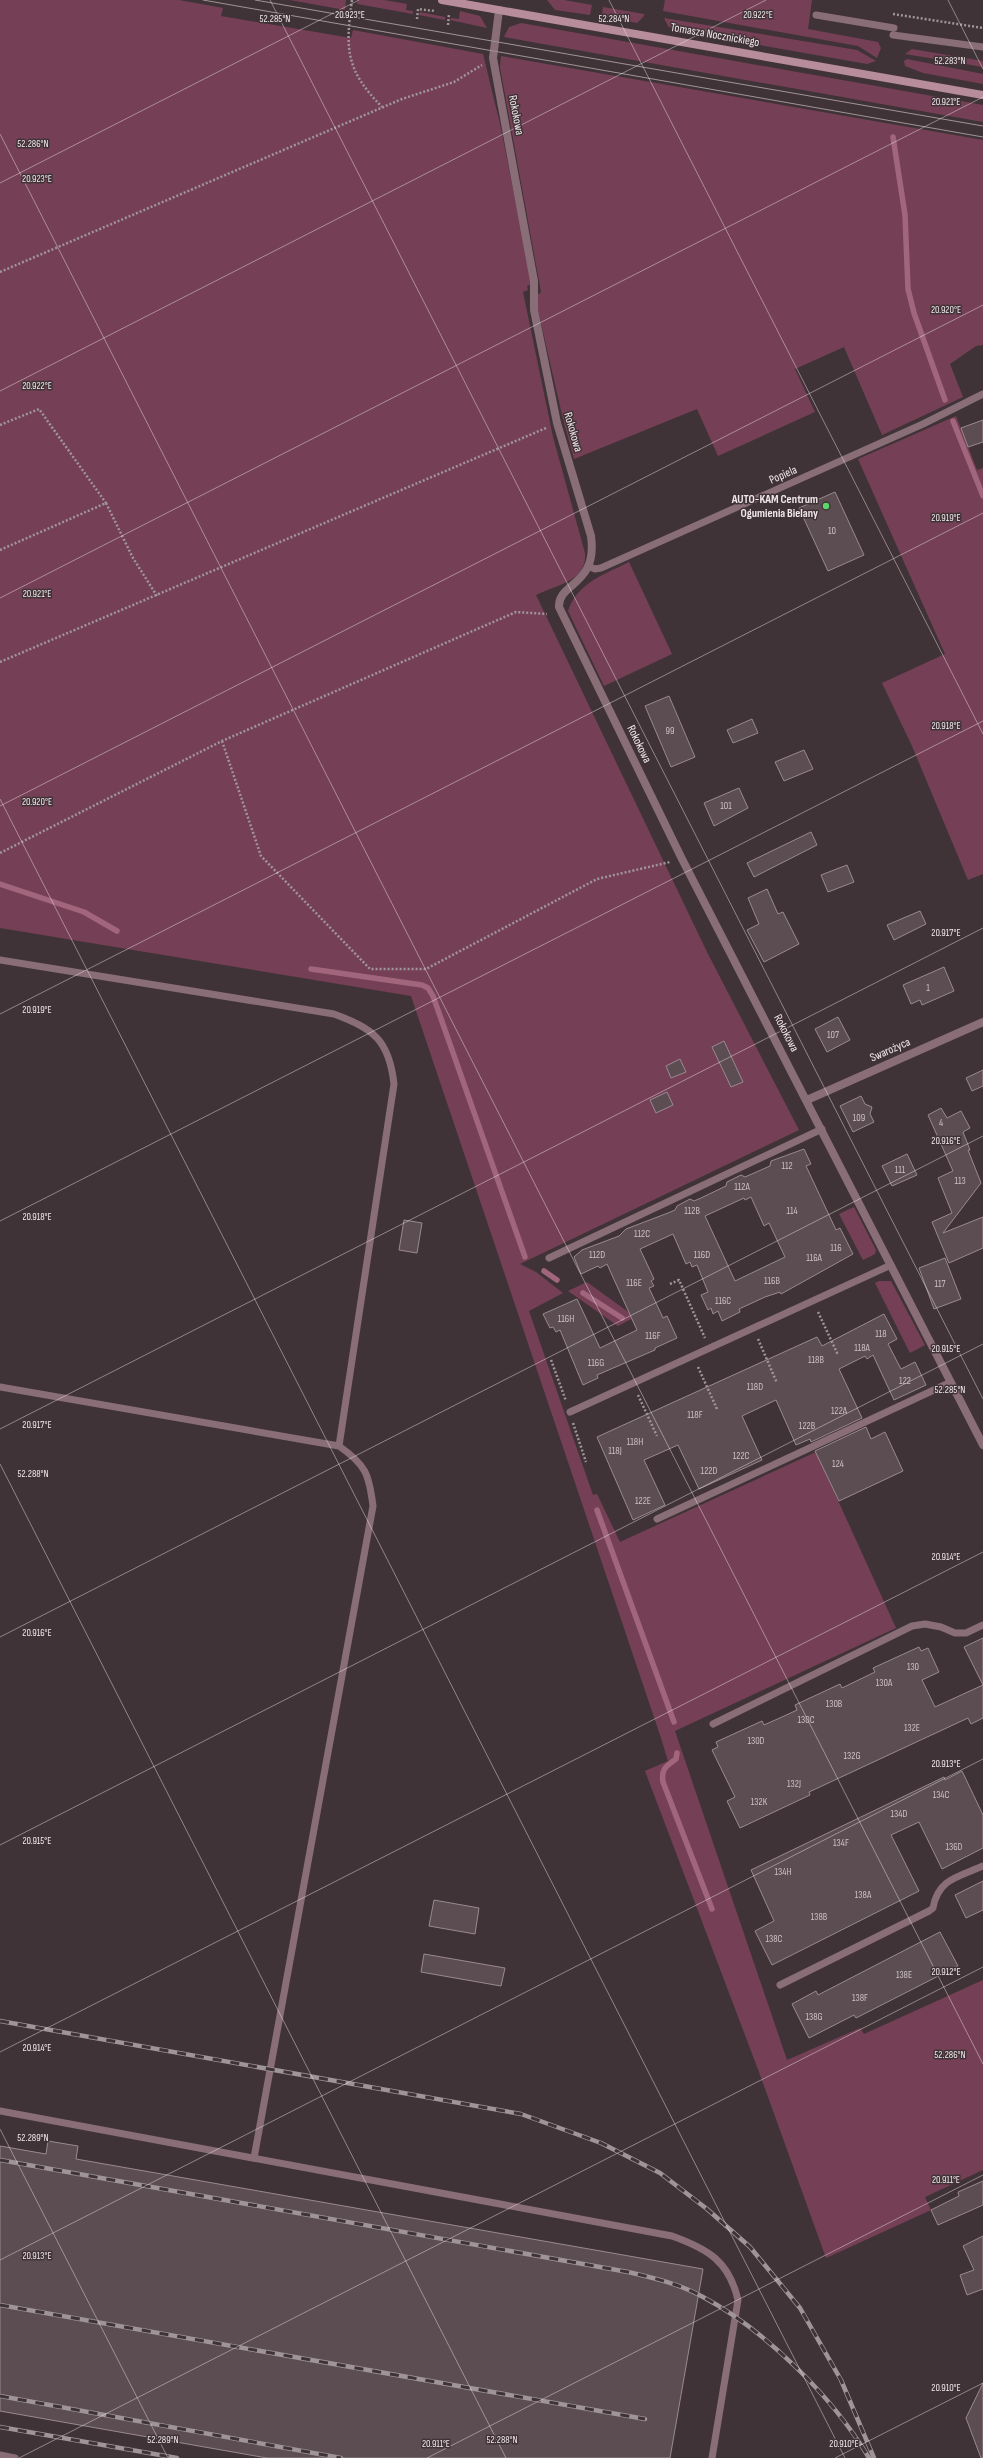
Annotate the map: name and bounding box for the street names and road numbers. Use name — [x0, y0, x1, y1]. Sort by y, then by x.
street label: Tomasza Nocznickiego — [669, 20, 761, 50]
street label: Rokokowa — [505, 94, 527, 137]
street label: Rokokowa — [560, 411, 586, 454]
street label: Popiela — [767, 462, 800, 488]
street label: Rokokowa — [623, 723, 655, 766]
street label: Rokokowa — [770, 1012, 802, 1055]
street label: Swarożyca — [867, 1034, 913, 1066]

